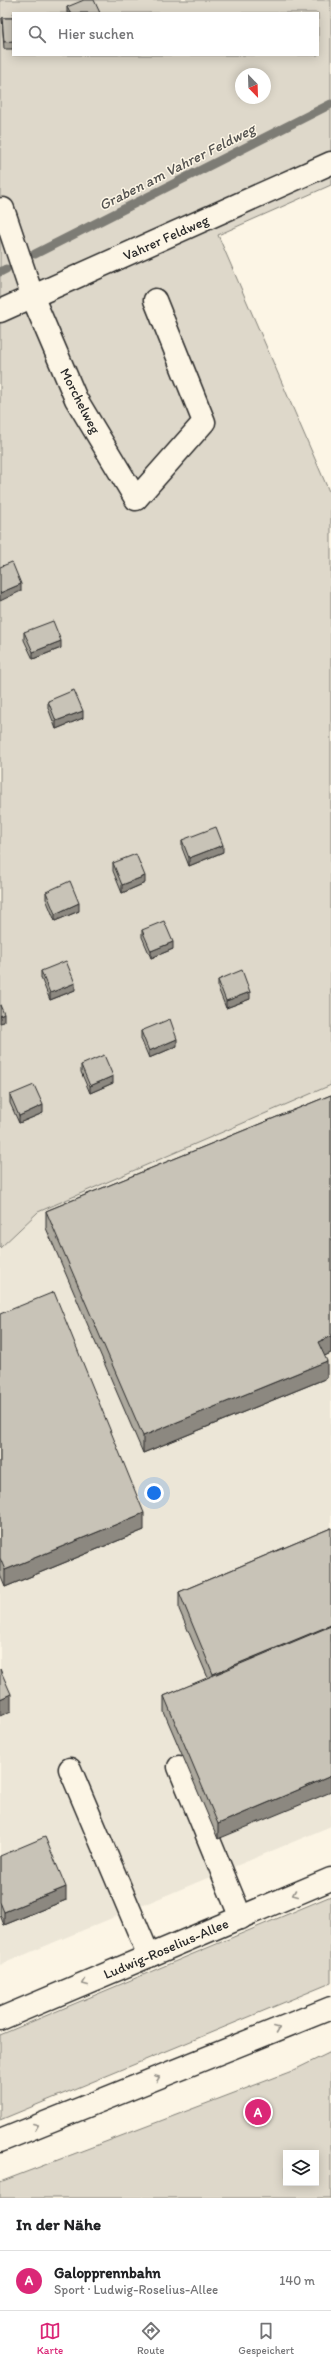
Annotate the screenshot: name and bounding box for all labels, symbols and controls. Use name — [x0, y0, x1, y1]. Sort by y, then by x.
search box — [12, 12, 319, 56]
icon: search — [26, 23, 48, 45]
text: Hier suchen — [58, 25, 134, 43]
north arrow — [235, 68, 271, 104]
water label: Graben am Vahrer Feldweg — [96, 119, 260, 214]
street label: Vahrer Feldweg — [121, 211, 212, 264]
street label: Morchelweg — [56, 365, 104, 437]
your location — [144, 1483, 164, 1503]
one-way arrow — [292, 1889, 300, 1897]
street label: Ludwig-Roselius-Allee — [101, 1915, 231, 1983]
one-way arrow — [82, 1978, 90, 1986]
one-way arrow — [274, 2026, 281, 2034]
one-way arrow — [153, 2074, 160, 2082]
pin: A — [245, 2097, 271, 2127]
one-way arrow — [33, 2123, 40, 2131]
map controls — [283, 2150, 319, 2186]
button: layers — [283, 2150, 319, 2186]
text: In der Nähe — [16, 2214, 101, 2234]
text: Galopprennbahn — [54, 2264, 161, 2282]
text: A — [25, 2273, 33, 2288]
text: 140 m — [279, 2273, 315, 2288]
text: Sport · Ludwig-Roselius-Allee — [54, 2282, 218, 2297]
tab: Karte — [37, 2320, 63, 2357]
tab: Route — [137, 2320, 165, 2357]
tab: Gespeichert — [238, 2320, 294, 2357]

